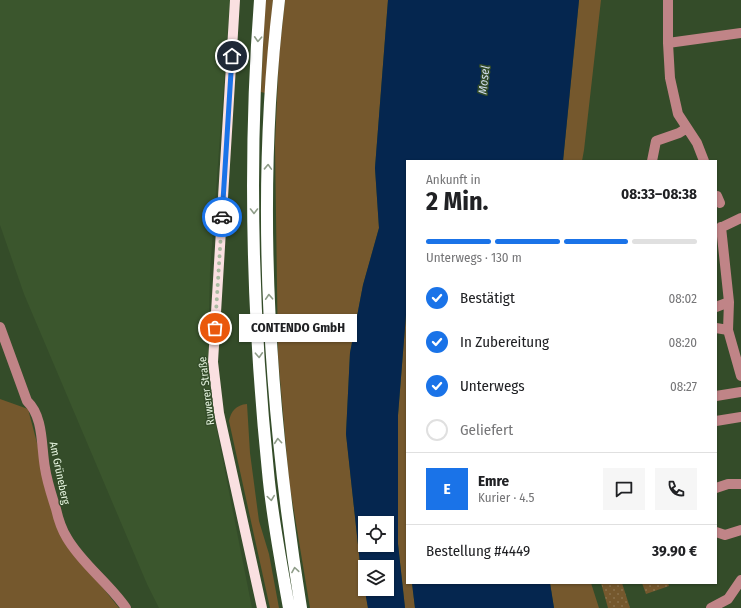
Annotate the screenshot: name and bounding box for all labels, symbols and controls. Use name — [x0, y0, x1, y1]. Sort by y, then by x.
one-way arrow — [253, 36, 262, 42]
pin — [215, 39, 249, 73]
icon: home — [221, 45, 243, 67]
water label: Mosel — [476, 65, 492, 95]
one-way arrow — [264, 164, 272, 170]
text: Ankunft in — [426, 172, 481, 187]
text: 08:33–08:38 — [621, 185, 697, 203]
text: 2 Min. — [426, 186, 488, 217]
courier — [202, 197, 242, 237]
icon: car — [211, 206, 233, 228]
one-way arrow — [250, 208, 258, 214]
text: Unterwegs · 130 m — [426, 250, 522, 265]
icon: check — [426, 287, 448, 309]
text: Bestätigt — [460, 289, 515, 307]
text: 08:02 — [669, 291, 697, 306]
one-way arrow — [265, 294, 274, 300]
pin — [198, 311, 232, 345]
callout: CONTENDO GmbH — [239, 314, 357, 342]
icon: bag — [204, 317, 226, 339]
text: CONTENDO GmbH — [251, 320, 345, 335]
icon: check — [426, 331, 448, 353]
text: In Zubereitung — [460, 333, 549, 351]
text: 08:20 — [668, 335, 697, 350]
one-way arrow — [254, 352, 263, 358]
street label: Ruwerer Straße — [196, 356, 217, 426]
icon: check — [426, 375, 448, 397]
text: Unterwegs — [460, 377, 525, 395]
text: 08:27 — [670, 379, 697, 394]
text: Geliefert — [460, 421, 513, 439]
one-way arrow — [274, 438, 283, 444]
street label: Am Grüneberg — [46, 440, 73, 507]
button: chat — [603, 468, 645, 510]
button: phone — [655, 468, 697, 510]
text: Emre — [478, 472, 509, 490]
text: E — [443, 480, 451, 498]
text: Kurier · 4.5 — [478, 490, 534, 505]
one-way arrow — [266, 495, 275, 501]
map controls — [358, 516, 394, 596]
button: locate — [358, 516, 394, 552]
text: Bestellung #4449 — [426, 542, 530, 560]
text: 39.90 € — [652, 542, 697, 560]
button: layers — [358, 560, 394, 596]
one-way arrow — [291, 566, 300, 573]

